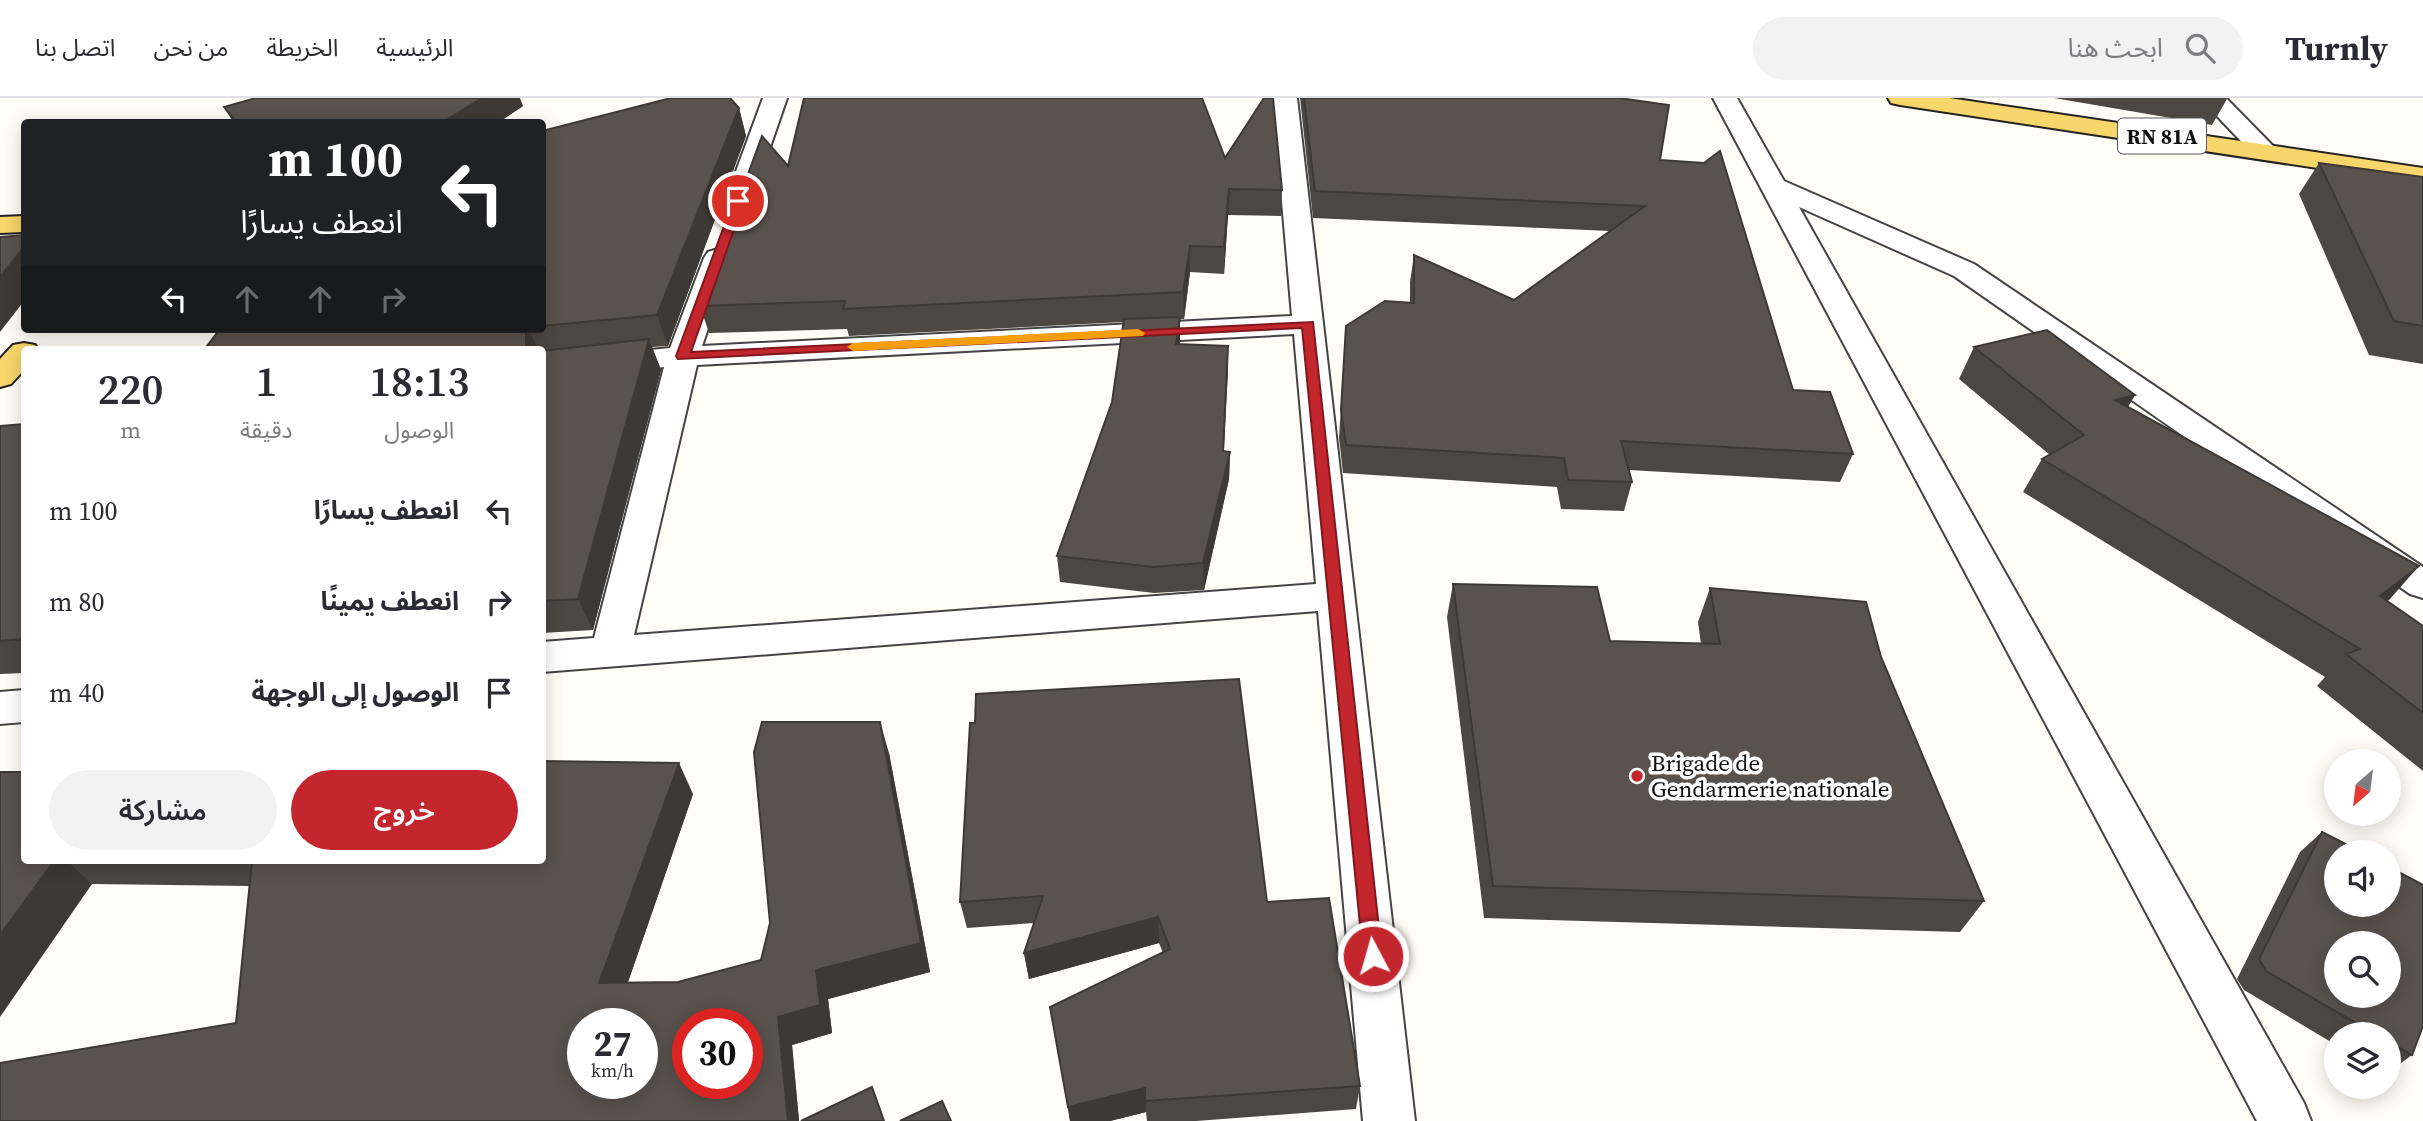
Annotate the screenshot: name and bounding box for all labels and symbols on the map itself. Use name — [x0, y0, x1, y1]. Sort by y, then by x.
road number: RN 81A — [2118, 118, 2206, 154]
pin — [708, 171, 768, 231]
place label: Brigade de Gendarmerie nationale — [1651, 747, 1889, 805]
north arrow — [2324, 749, 2401, 826]
marker: Brigade de Gendarmerie nationale — [1629, 768, 1645, 784]
position arrow — [1336, 919, 1410, 993]
speed limit sign: 30 — [672, 1008, 763, 1099]

